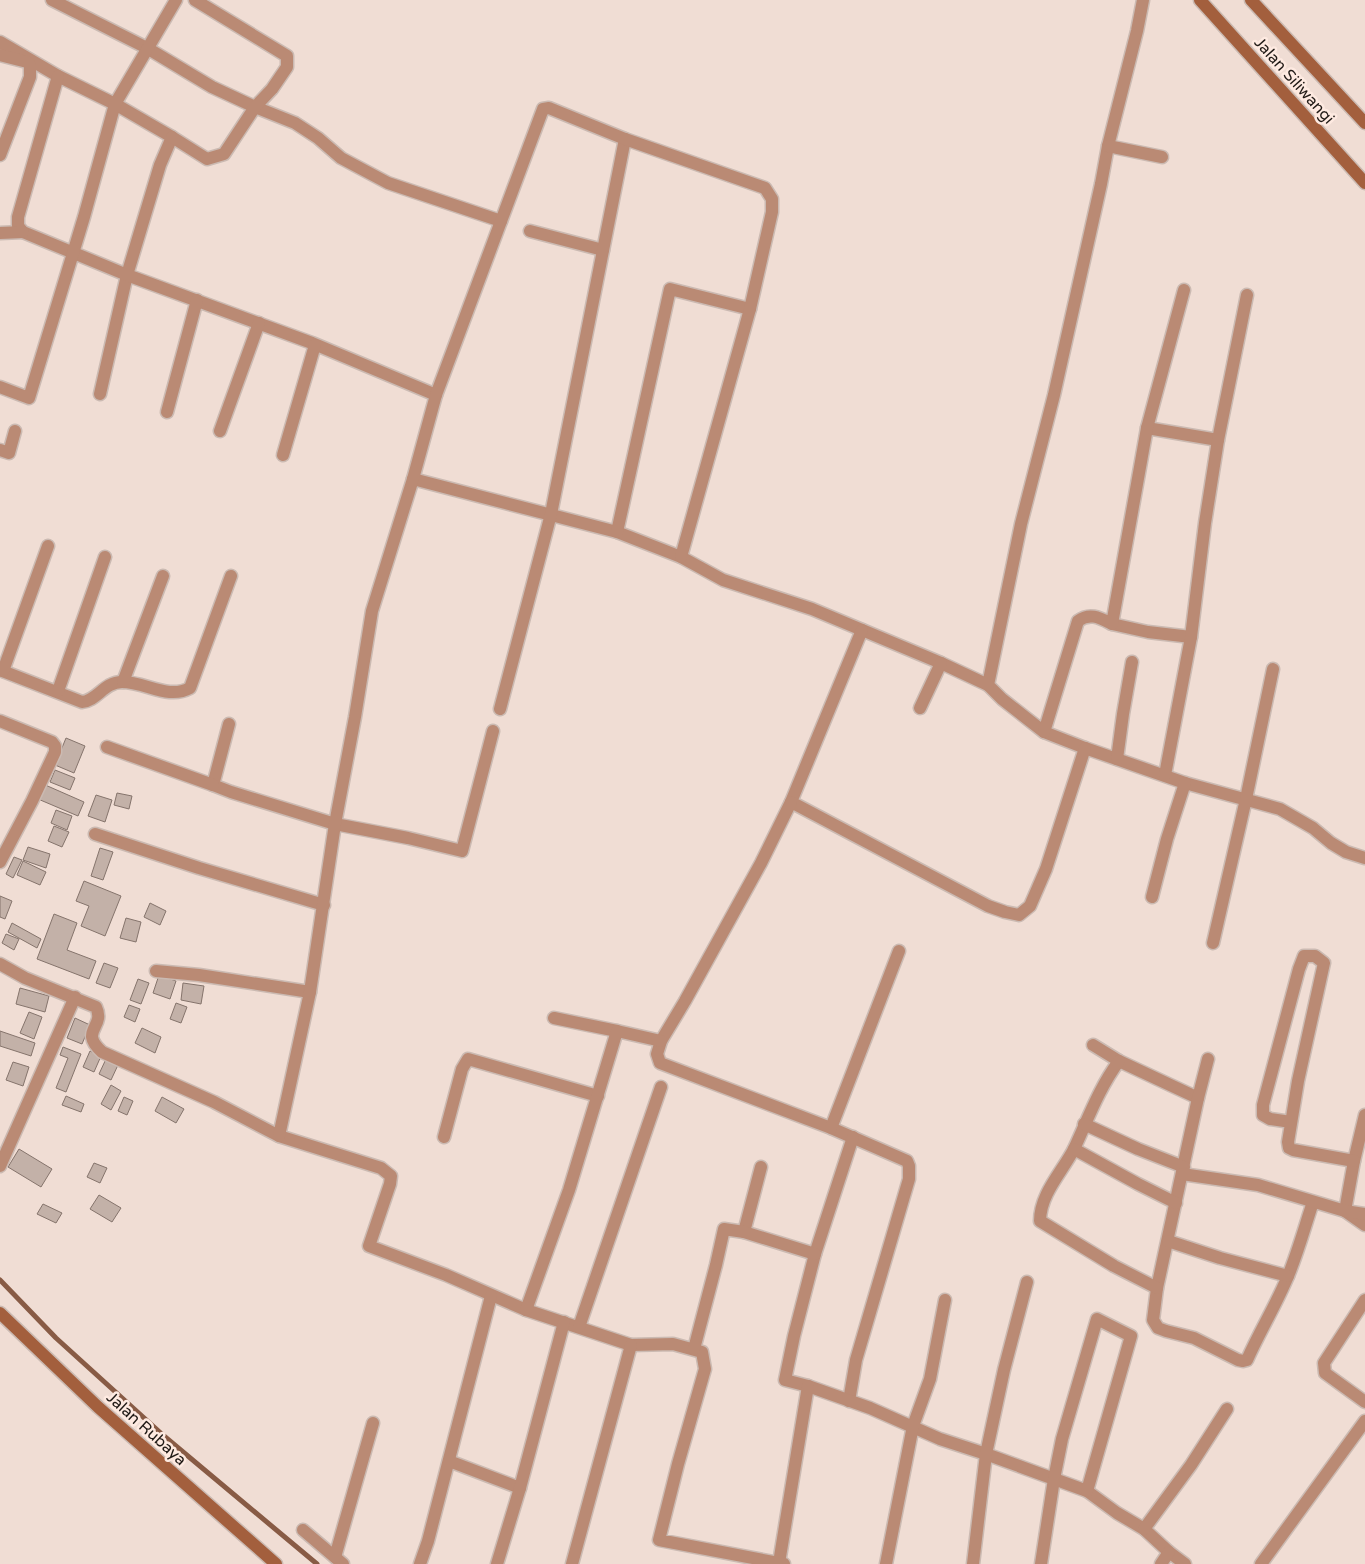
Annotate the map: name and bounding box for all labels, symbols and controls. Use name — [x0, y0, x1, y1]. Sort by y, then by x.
street label: Jalan Siliwangi — [1250, 33, 1339, 128]
street label: Jalan Rubaya — [102, 1388, 191, 1470]

